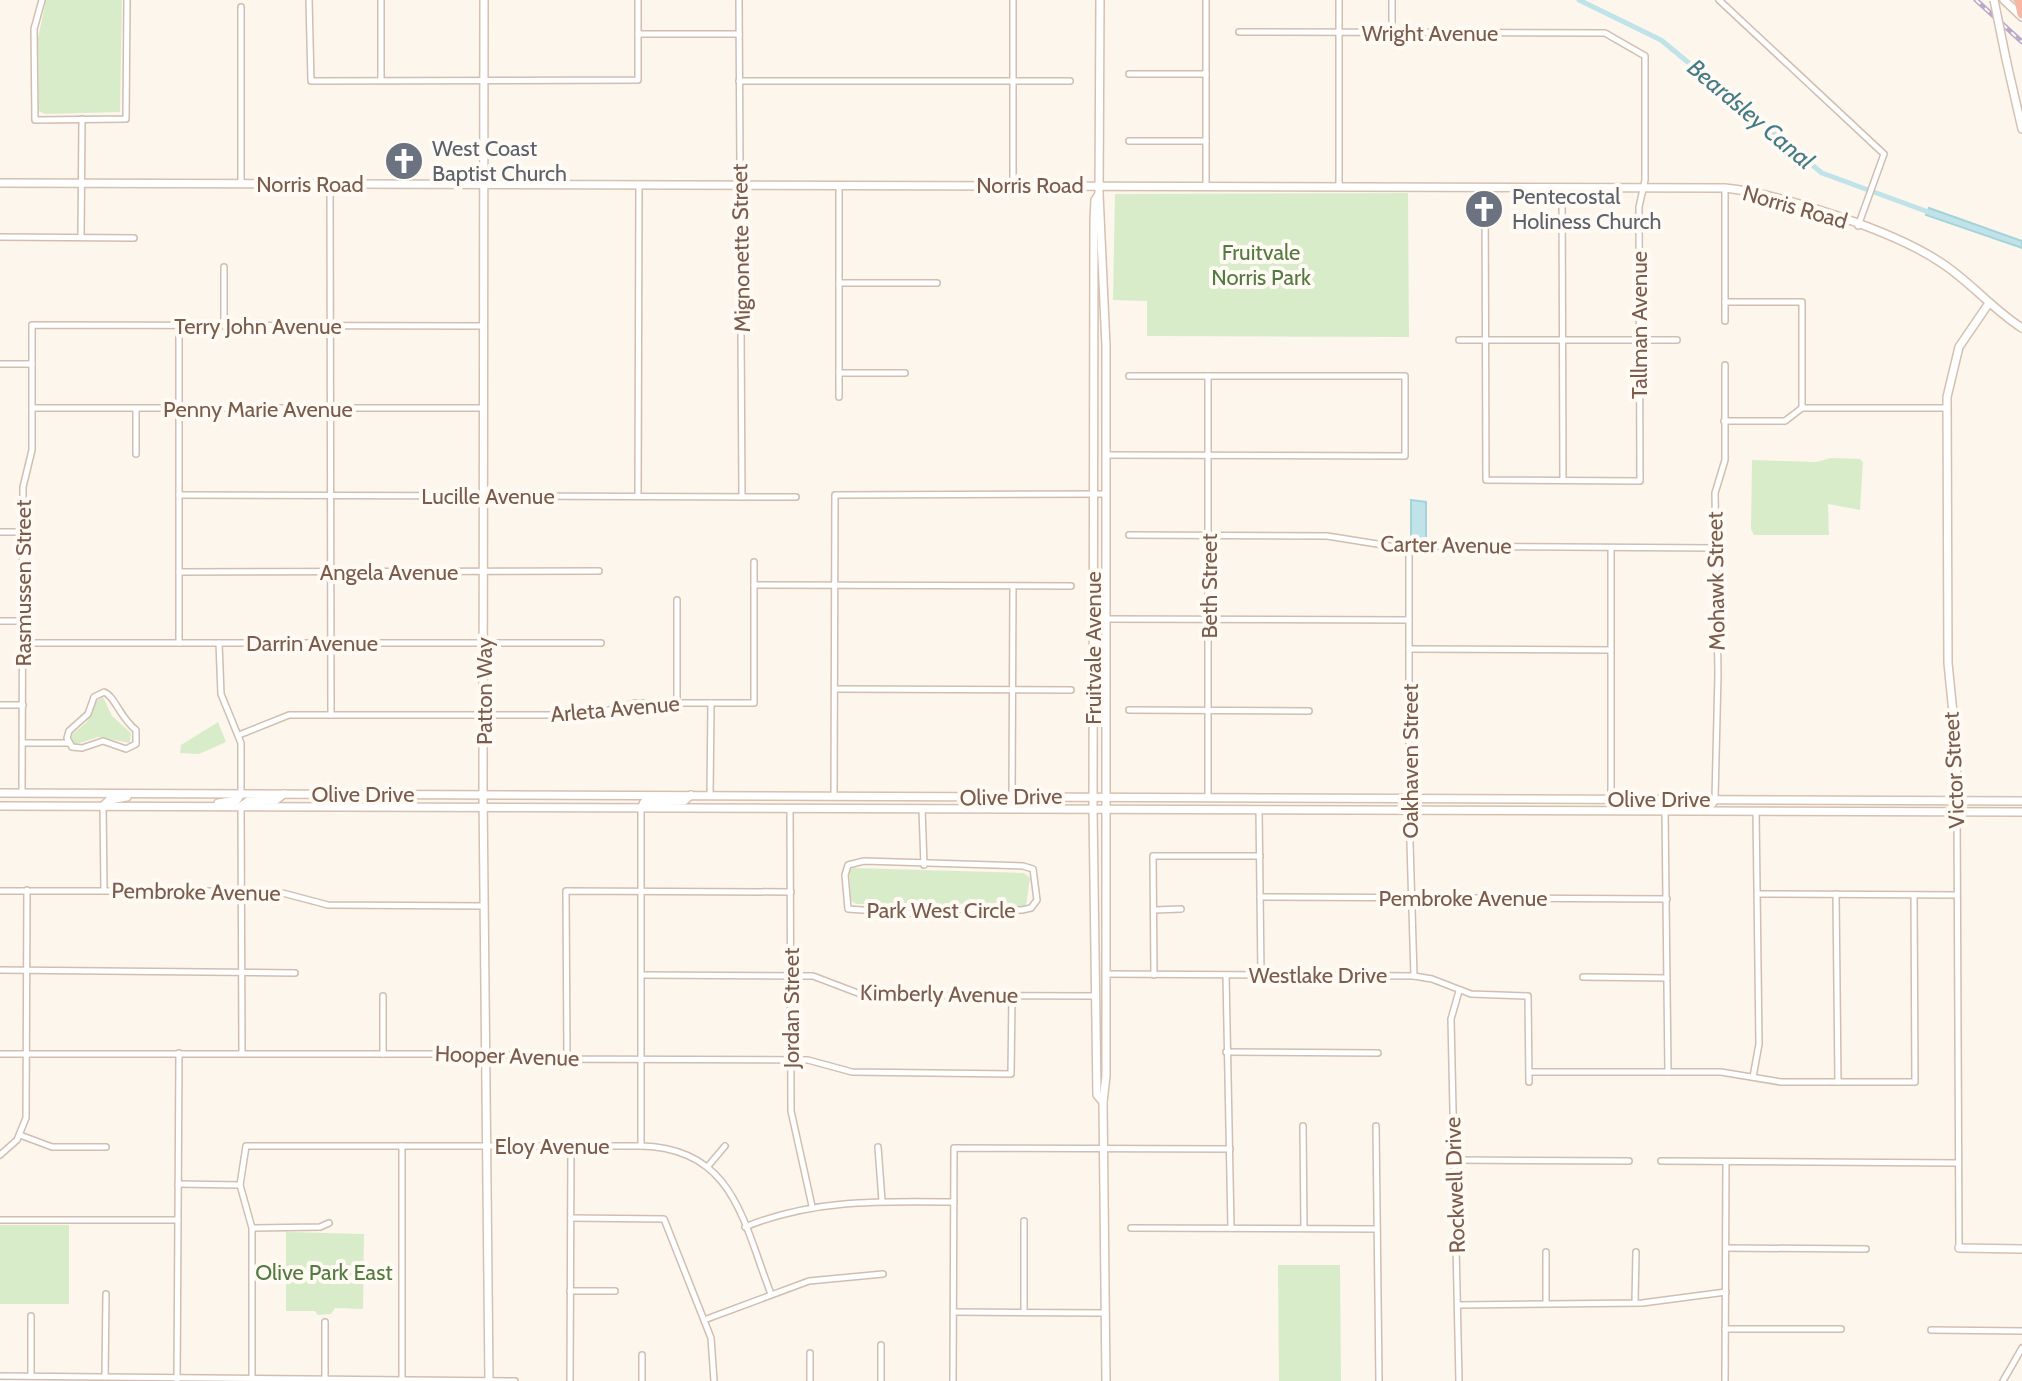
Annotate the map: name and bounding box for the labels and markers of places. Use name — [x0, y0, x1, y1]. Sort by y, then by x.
place label: West Coast Baptist Church — [432, 135, 567, 187]
church icon: West Coast Baptist Church — [383, 140, 425, 182]
place label: Pentecostal Holiness Church — [1512, 183, 1662, 235]
church icon: Pentecostal Holiness Church — [1463, 188, 1505, 230]

